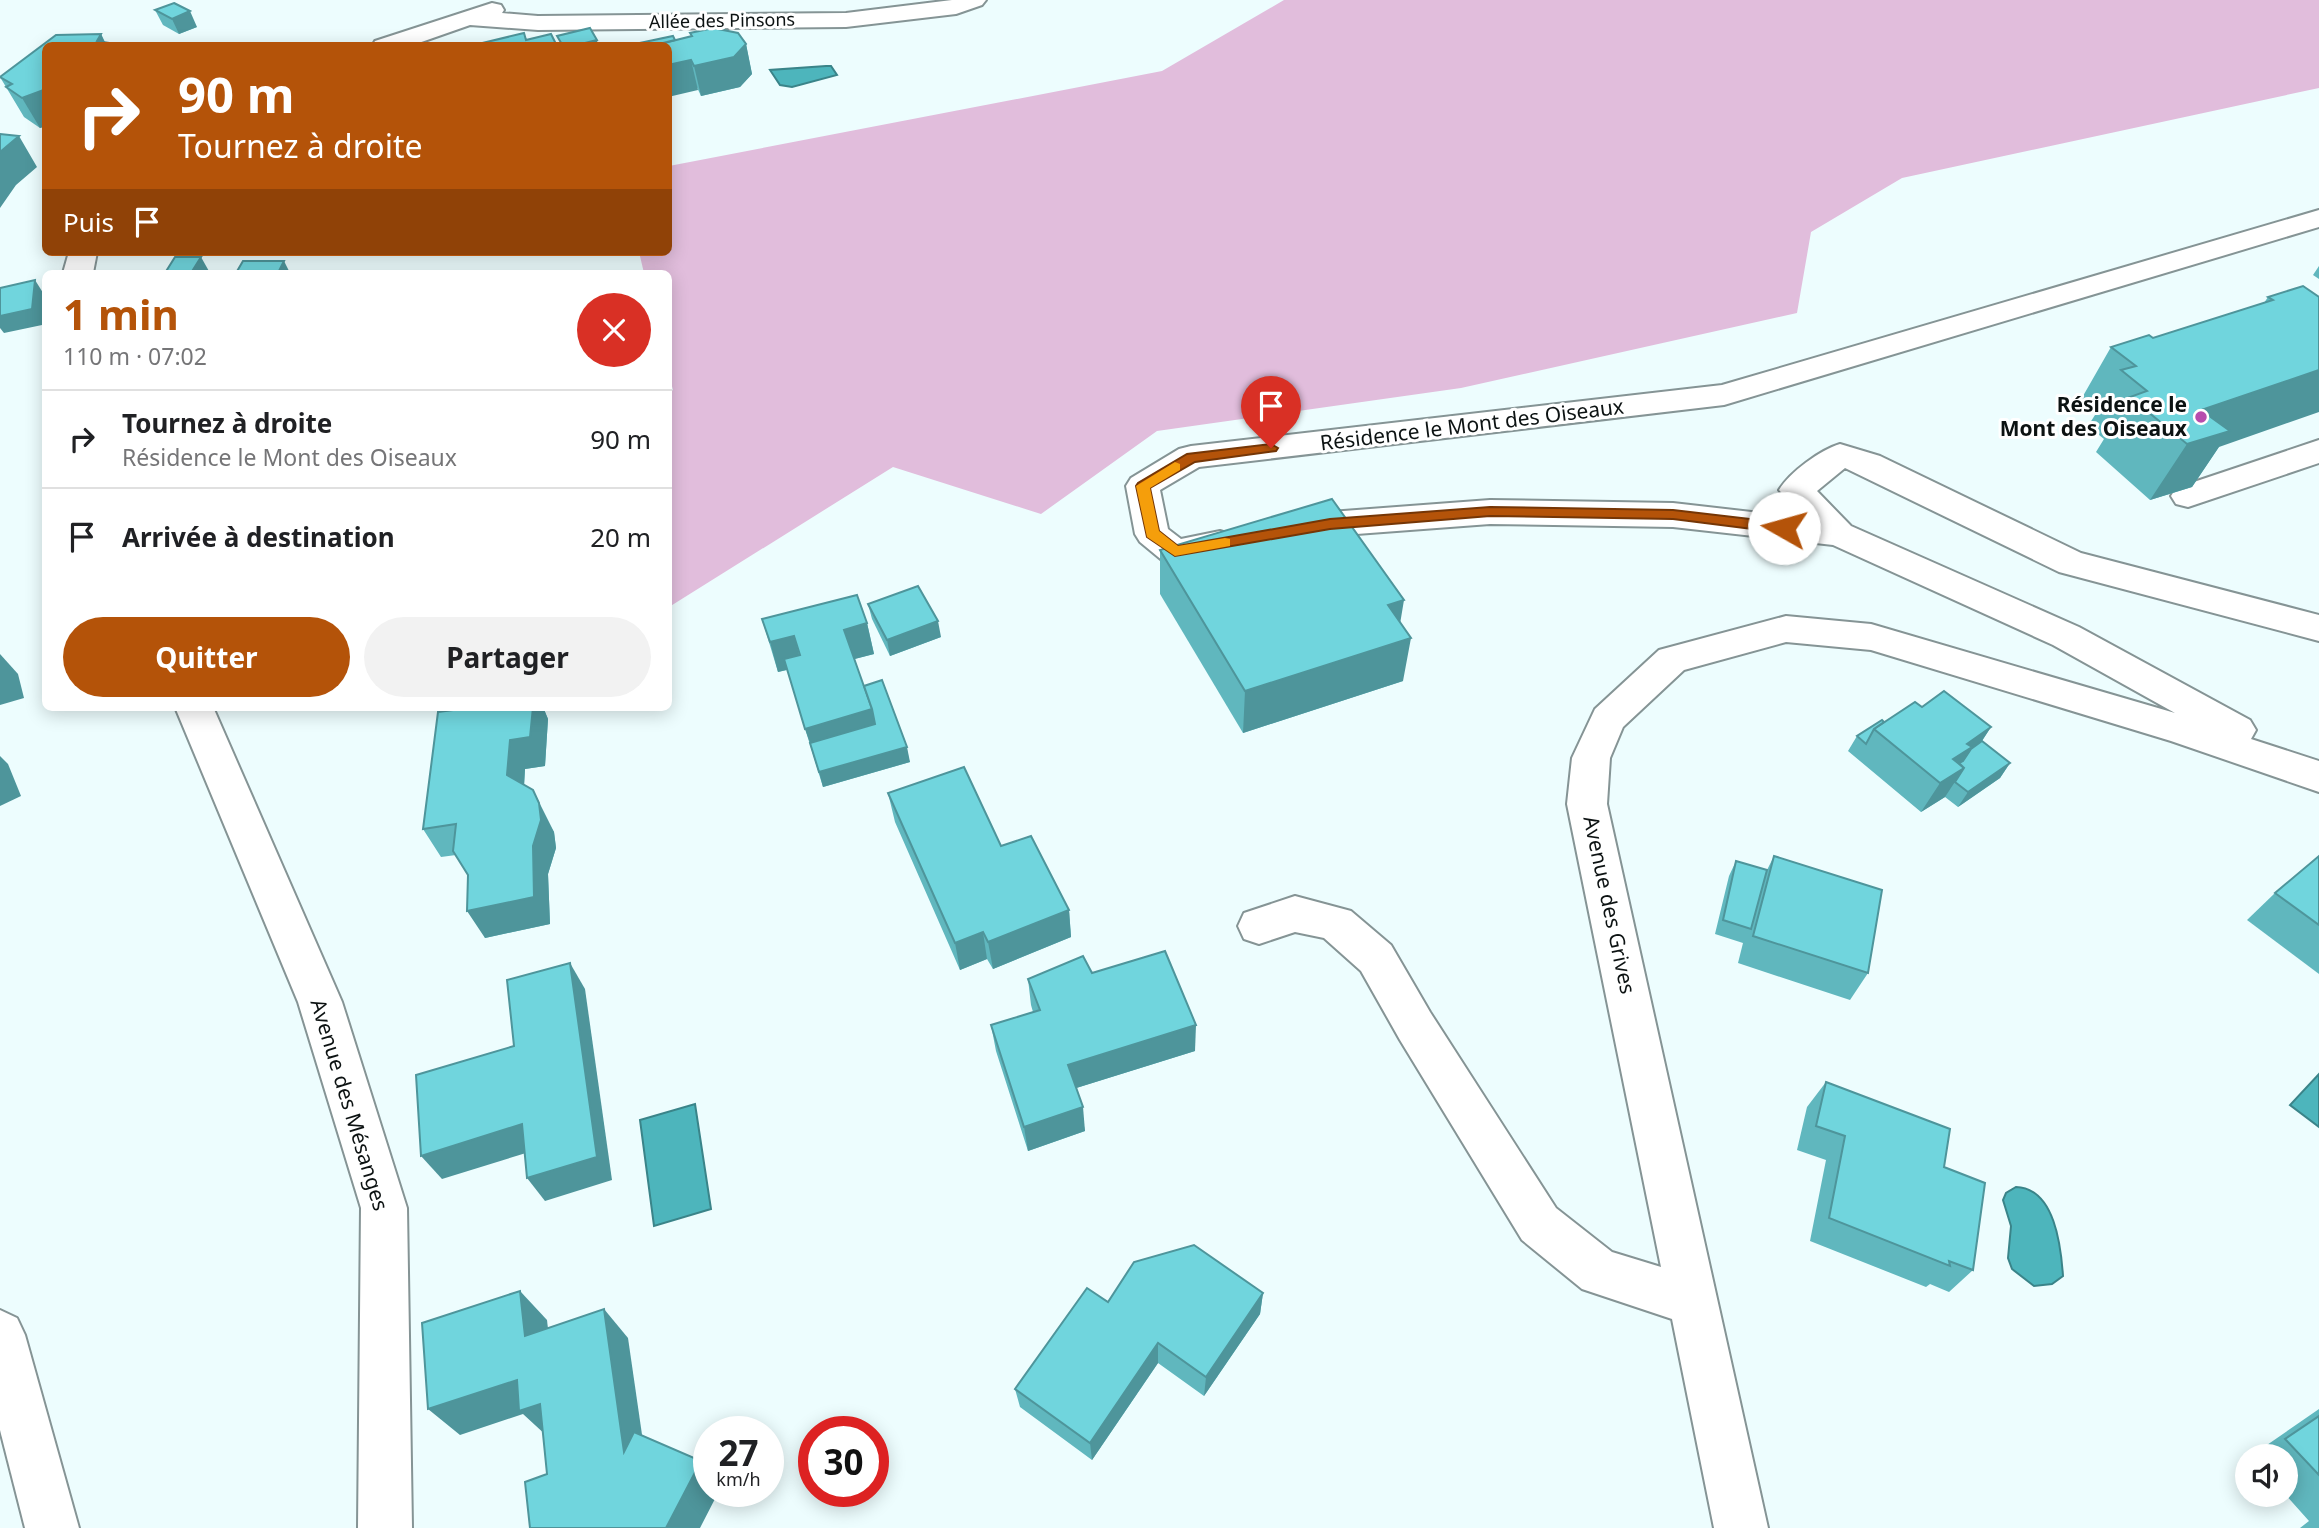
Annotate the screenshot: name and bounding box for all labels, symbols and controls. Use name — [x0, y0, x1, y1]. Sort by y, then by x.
street label: Allée des Pinsons — [649, 7, 795, 33]
text: 90 m — [178, 61, 295, 127]
icon: right — [63, 70, 154, 161]
text: Tournez à droite — [178, 124, 423, 167]
icon: arrive — [128, 203, 166, 241]
text: Puis — [63, 204, 114, 240]
text: 1 min — [63, 285, 179, 342]
button: close — [577, 293, 651, 367]
text: 110 m · 07:02 — [63, 340, 207, 372]
pin — [1241, 376, 1301, 448]
icon: arrive — [1252, 387, 1290, 425]
place label: Résidence le Mont des Oiseaux — [2000, 390, 2188, 442]
street label: Résidence le Mont des Oiseaux — [1318, 391, 1625, 457]
text: Tournez à droite — [122, 405, 332, 441]
marker: Résidence le Mont des Oiseaux — [2193, 409, 2209, 425]
icon: right — [63, 420, 101, 458]
text: 90 m — [590, 421, 651, 457]
text: Résidence le Mont des Oiseaux — [122, 441, 457, 473]
position arrow — [1747, 491, 1821, 565]
icon: arrive — [63, 518, 101, 556]
text: Arrivée à destination — [122, 519, 395, 555]
text: 20 m — [590, 519, 651, 555]
button: Quitter — [63, 617, 350, 697]
button: Partager — [364, 617, 651, 697]
street label: Avenue des Grives — [1577, 813, 1643, 996]
street label: Avenue des Mésanges — [304, 995, 396, 1214]
speed limit sign: 30 — [798, 1416, 889, 1507]
text: 27 — [718, 1429, 759, 1476]
map controls — [2235, 1444, 2298, 1507]
button: sound — [2235, 1444, 2298, 1507]
text: km/h — [716, 1467, 761, 1491]

